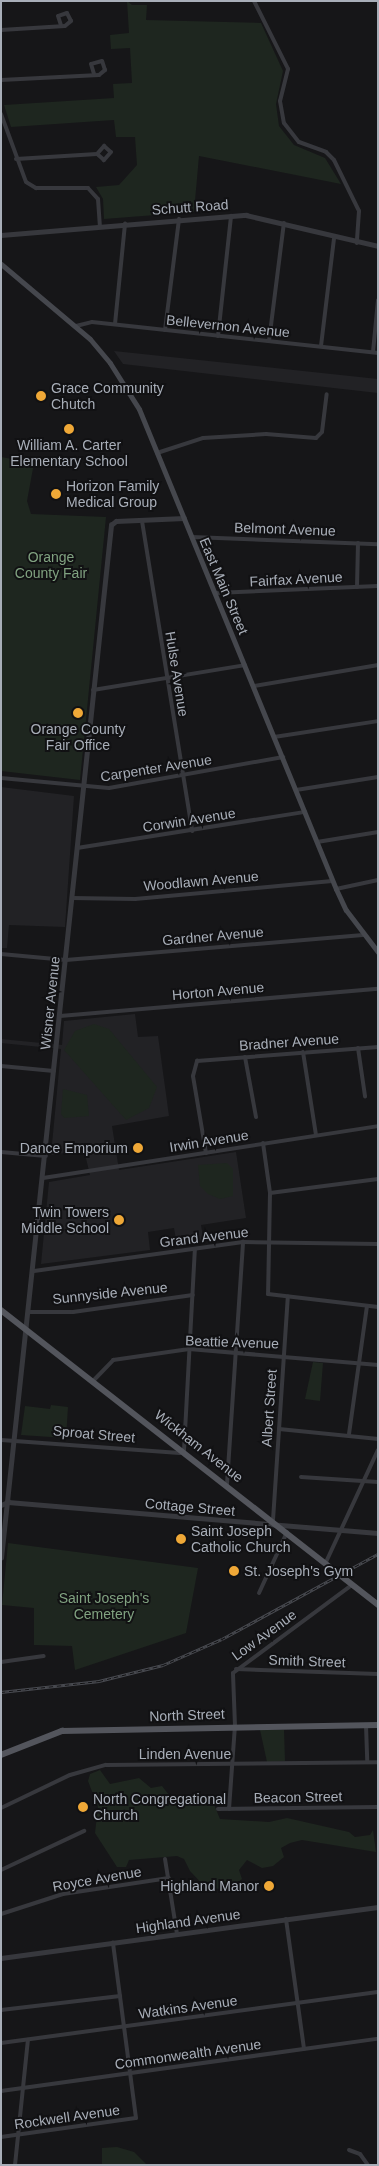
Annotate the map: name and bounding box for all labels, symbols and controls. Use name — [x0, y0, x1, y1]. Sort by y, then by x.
street label: Schutt Road — [151, 196, 229, 218]
street label: Bellevernon Avenue — [165, 311, 291, 341]
place label: Grace Community Chutch — [51, 380, 164, 412]
marker: Grace Community Chutch — [35, 390, 47, 402]
marker: William A. Carter Elementary School — [63, 423, 75, 435]
place label: William A. Carter Elementary School — [10, 437, 128, 470]
place label: Horizon Family Medical Group — [66, 478, 159, 511]
marker: Horizon Family Medical Group — [50, 488, 62, 500]
street label: Belmont Avenue — [233, 519, 337, 539]
street label: East Main Street — [196, 535, 252, 637]
park label: Orange County Fair — [15, 549, 87, 582]
street label: Fairfax Avenue — [249, 568, 343, 590]
street label: Hulse Avenue — [162, 630, 192, 718]
marker: Orange County Fair Office — [72, 707, 84, 719]
place label: Orange County Fair Office — [31, 721, 125, 754]
street label: Carpenter Avenue — [99, 751, 213, 785]
street label: Corwin Avenue — [141, 804, 237, 836]
street label: Woodlawn Avenue — [142, 868, 260, 894]
street label: Gardner Avenue — [161, 923, 265, 949]
street label: Wisner Avenue — [37, 955, 63, 1051]
street label: Horton Avenue — [171, 979, 265, 1003]
street label: Bradner Avenue — [238, 1030, 340, 1054]
street label: Irwin Avenue — [168, 1126, 250, 1156]
place label: Dance Emporium — [20, 1140, 128, 1156]
marker: Dance Emporium — [132, 1142, 144, 1154]
place label: Twin Towers Middle School — [21, 1204, 109, 1236]
marker: Twin Towers Middle School — [113, 1214, 125, 1226]
street label: Grand Avenue — [158, 1223, 250, 1251]
street label: Sunnyside Avenue — [51, 1279, 169, 1307]
street label: Beattie Avenue — [184, 1332, 280, 1352]
street label: Albert Street — [258, 1369, 280, 1447]
street label: Wickham Avenue — [151, 1406, 247, 1486]
street label: Sproat Street — [52, 1422, 136, 1446]
street label: Cottage Street — [144, 1495, 236, 1519]
place label: Saint Joseph Catholic Church — [191, 1523, 291, 1555]
marker: Saint Joseph Catholic Church — [175, 1533, 187, 1545]
place label: St. Joseph's Gym — [244, 1563, 353, 1579]
marker: St. Joseph's Gym — [228, 1565, 240, 1577]
park label: Saint Joseph's Cemetery — [59, 1590, 149, 1622]
street label: Low Avenue — [228, 1606, 300, 1664]
street label: Smith Street — [268, 1651, 346, 1671]
street label: North Street — [149, 1705, 225, 1725]
street label: Linden Avenue — [138, 1746, 232, 1762]
street label: Beacon Street — [253, 1788, 343, 1806]
place label: North Congregational Church — [93, 1791, 226, 1824]
marker: North Congregational Church — [77, 1801, 89, 1813]
street label: Royce Avenue — [51, 1863, 143, 1895]
place label: Highland Manor — [160, 1878, 259, 1894]
marker: Highland Manor — [263, 1880, 275, 1892]
street label: Highland Avenue — [134, 1905, 242, 1937]
street label: Watkins Avenue — [137, 1992, 239, 2022]
street label: Commonwealth Avenue — [113, 2035, 263, 2073]
street label: Rockwell Avenue — [13, 2101, 121, 2133]

